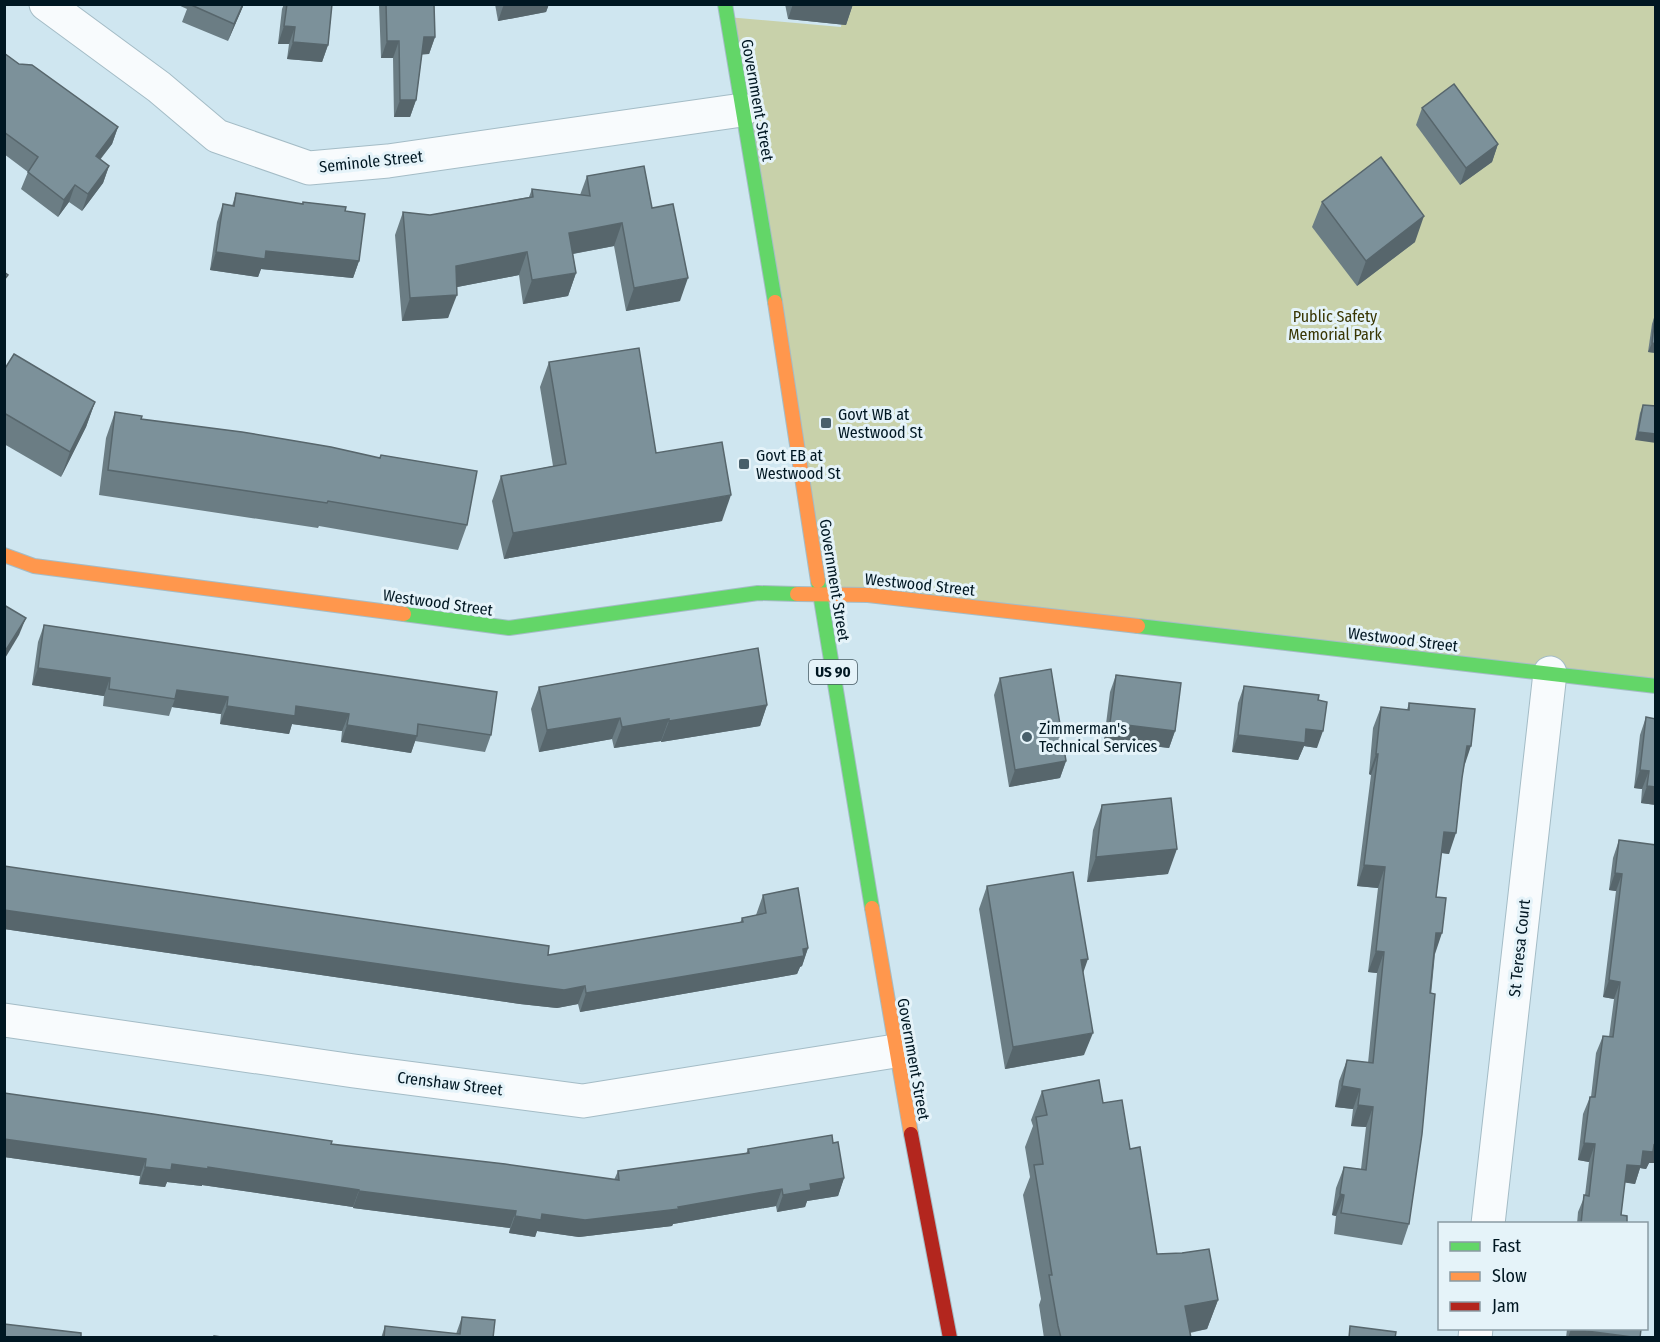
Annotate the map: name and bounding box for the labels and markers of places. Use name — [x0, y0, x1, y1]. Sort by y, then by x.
place label: Govt WB at Westwood St — [838, 405, 923, 442]
marker: Govt WB at Westwood St — [819, 416, 833, 430]
place label: Govt EB at Westwood St — [756, 446, 841, 483]
marker: Govt EB at Westwood St — [737, 457, 751, 471]
place label: Zimmerman's Technical Services — [1039, 719, 1158, 756]
marker: Zimmerman's Technical Services — [1020, 730, 1034, 744]

